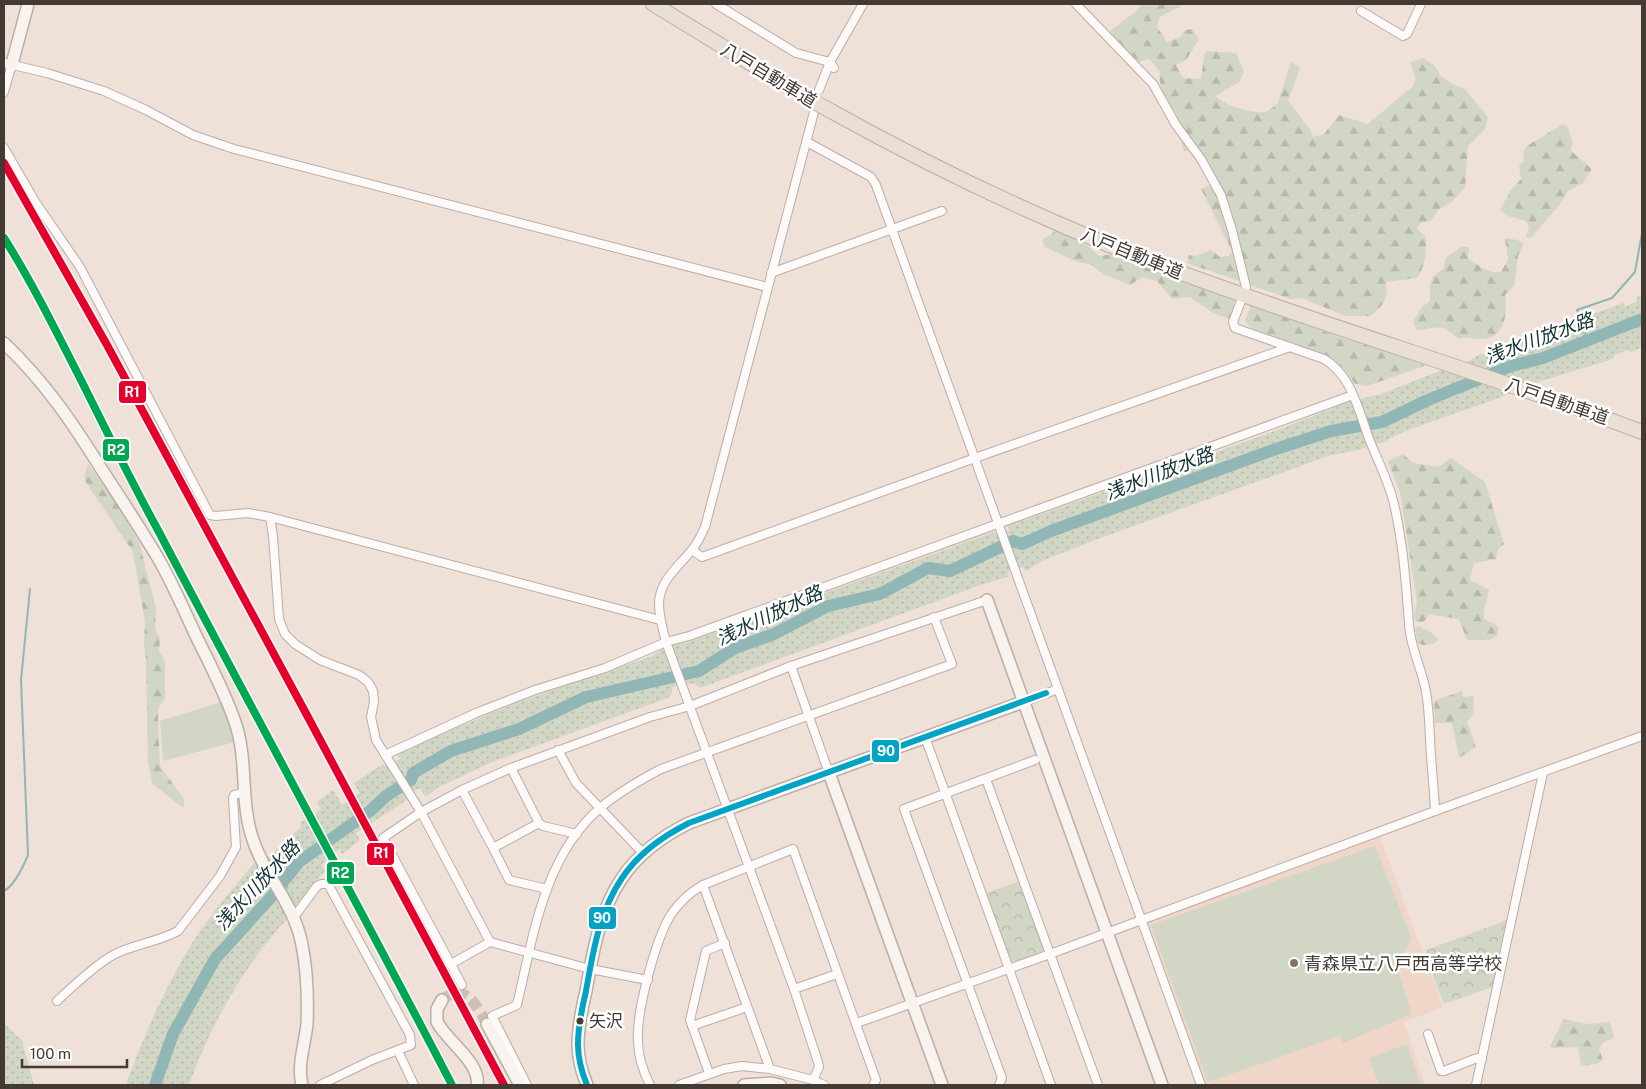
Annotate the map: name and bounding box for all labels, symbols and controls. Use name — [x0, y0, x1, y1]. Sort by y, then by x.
street label: 八戸自動車道 — [717, 38, 821, 112]
street label: 八戸自動車道 — [1078, 223, 1186, 283]
water label: 浅水川放水路 — [1482, 307, 1598, 368]
street label: 八戸自動車道 — [1503, 373, 1611, 429]
line badge: R1 — [118, 380, 147, 404]
text: R1 — [124, 384, 140, 400]
line badge: R2 — [102, 438, 130, 462]
text: R2 — [107, 442, 125, 458]
water label: 浅水川放水路 — [1102, 442, 1218, 504]
water label: 浅水川放水路 — [713, 580, 827, 649]
line badge: 90 — [871, 739, 900, 763]
text: 90 — [877, 743, 895, 759]
water label: 浅水川放水路 — [210, 834, 305, 934]
line badge: R1 — [366, 842, 395, 866]
text: R1 — [373, 845, 389, 861]
line badge: R2 — [326, 861, 355, 885]
text: R2 — [331, 865, 349, 881]
line badge: 90 — [588, 906, 617, 930]
text: 90 — [593, 910, 611, 926]
place label: 青森県立八戸西高等学校 — [1304, 953, 1502, 974]
marker: 青森県立八戸西高等学校 — [1288, 957, 1300, 969]
place label: 矢沢 — [589, 1011, 623, 1031]
marker: 矢沢 — [575, 1016, 585, 1026]
scale bar — [22, 1036, 128, 1068]
text: 100 m — [30, 1045, 71, 1062]

